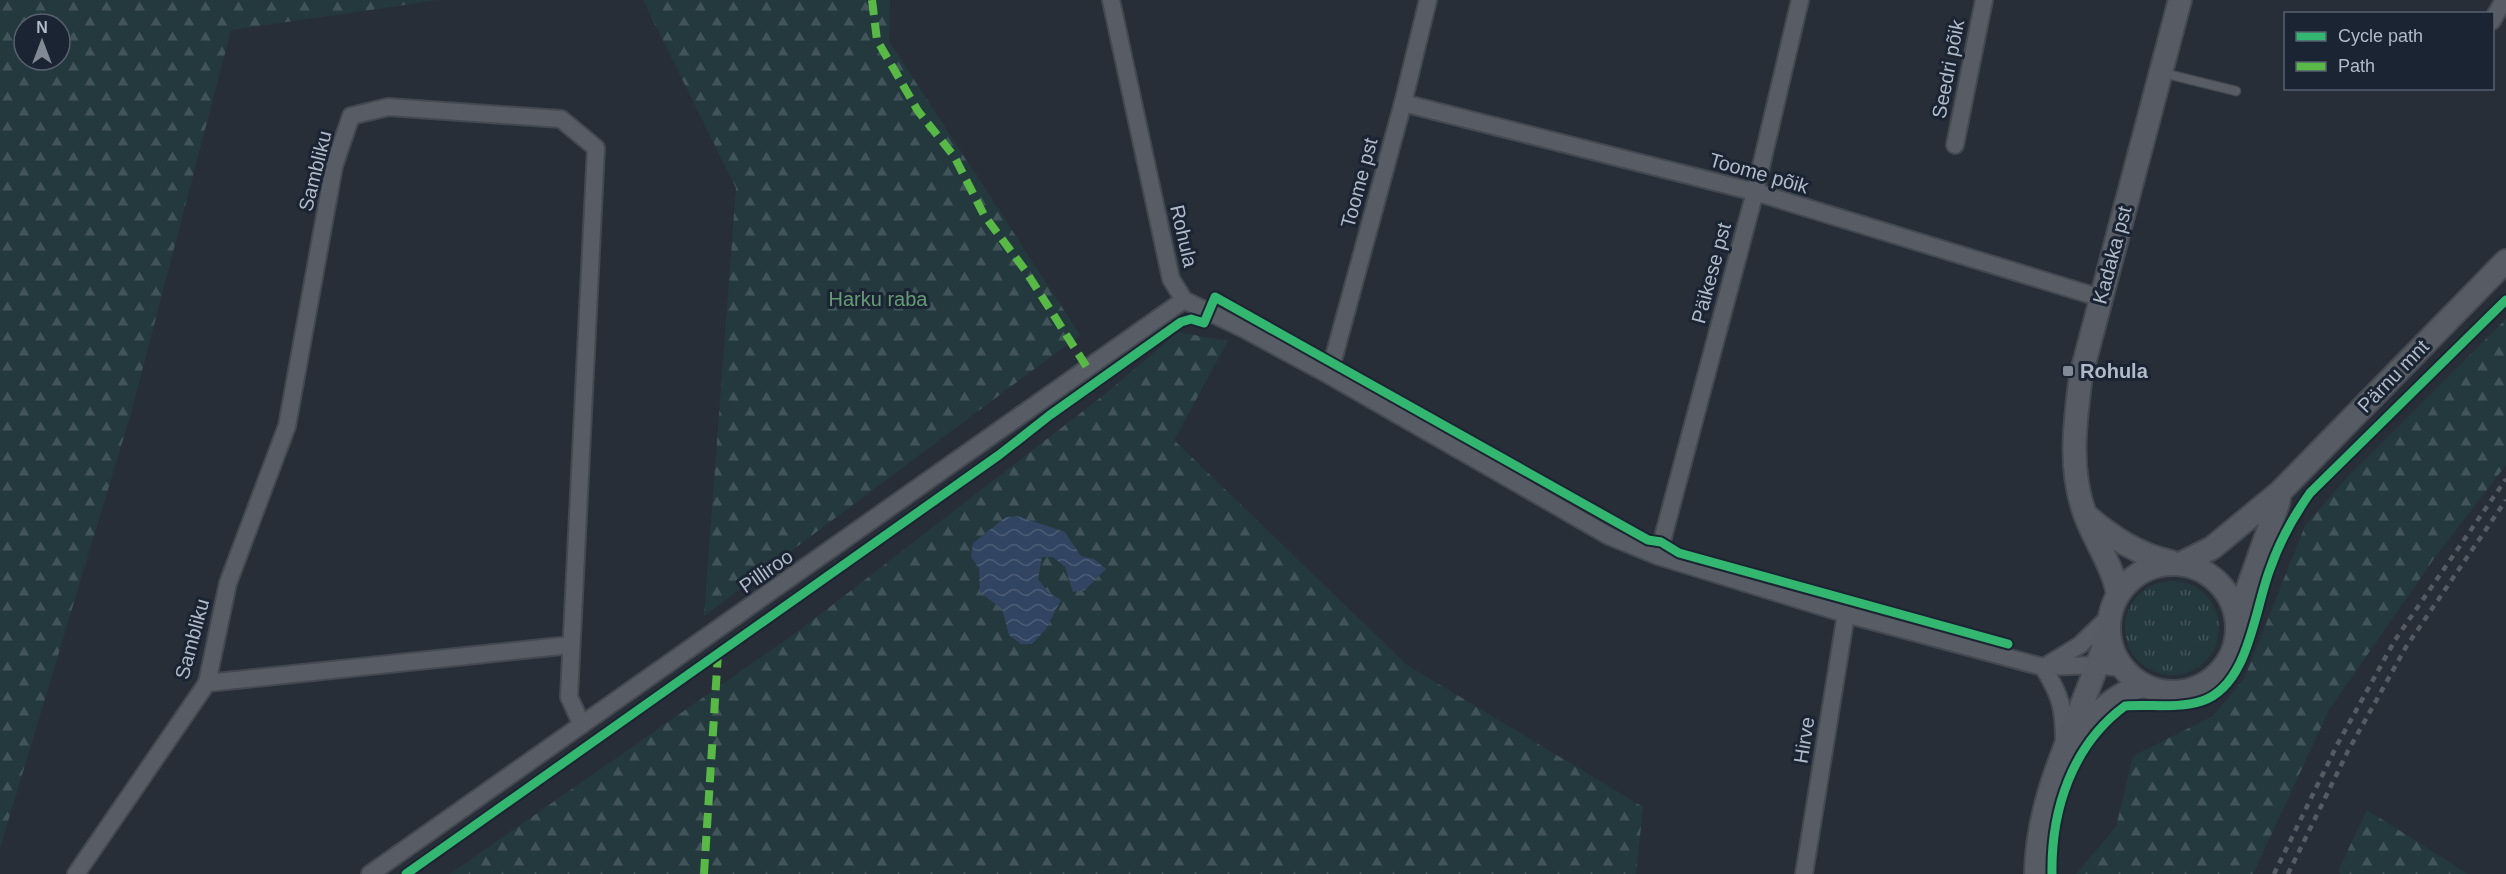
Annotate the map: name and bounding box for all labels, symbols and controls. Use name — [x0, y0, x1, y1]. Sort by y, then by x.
north arrow — [12, 12, 72, 72]
legend — [2284, 12, 2494, 90]
street label: Seedri põik — [1928, 17, 1969, 120]
text: N — [36, 19, 48, 36]
text: Cycle path — [2338, 26, 2423, 46]
text: Path — [2338, 56, 2375, 76]
street label: Sambliku — [294, 128, 336, 214]
street label: Toome pst — [1336, 135, 1382, 230]
street label: Toome põik — [1707, 148, 1812, 198]
street label: Rohula — [1166, 203, 1202, 270]
street label: Kadaka pst — [2088, 203, 2136, 306]
street label: Päikese pst — [1687, 220, 1735, 326]
park label: Harku raba — [829, 288, 928, 310]
street label: Pärnu mnt — [2353, 335, 2433, 417]
place label: Rohula — [2080, 360, 2149, 382]
marker: Rohula — [2061, 364, 2075, 378]
street label: Pilliroo — [735, 545, 797, 597]
street label: Sambliku — [171, 596, 213, 682]
street label: Hirve — [1789, 715, 1819, 765]

